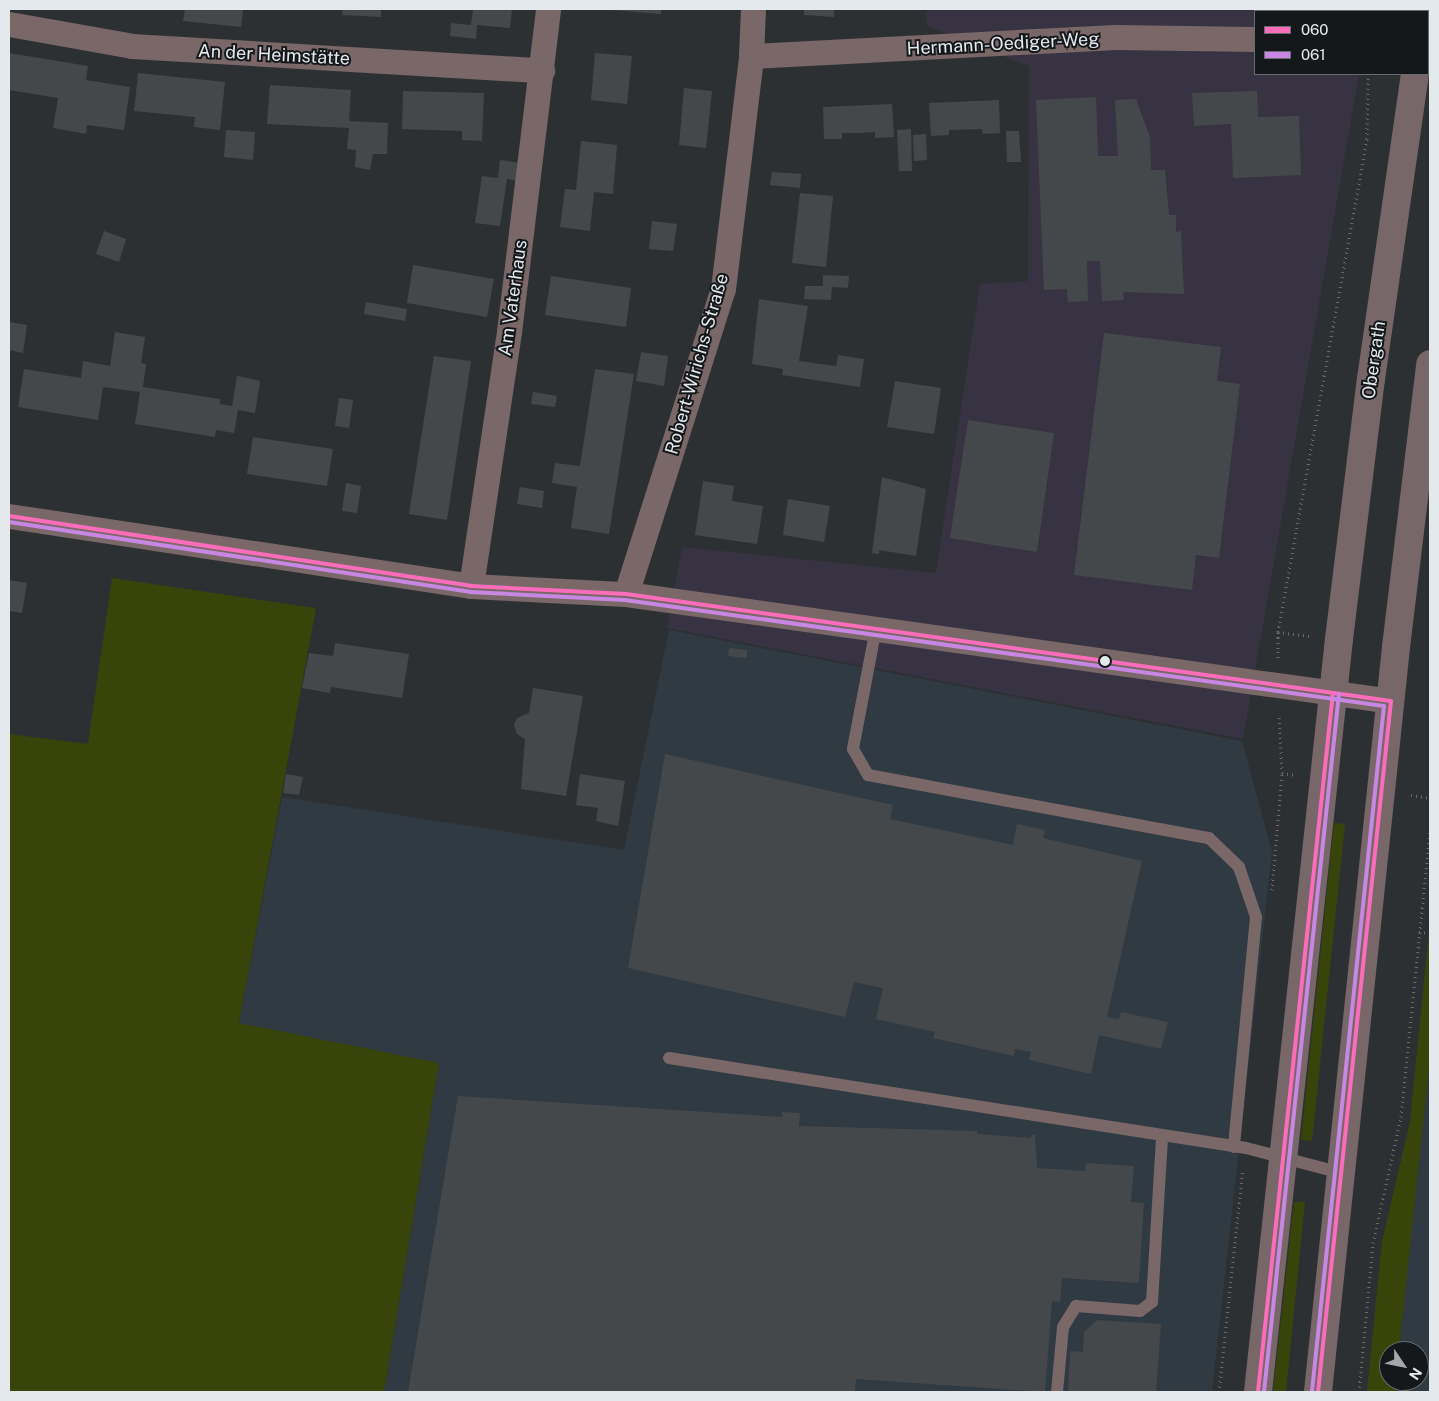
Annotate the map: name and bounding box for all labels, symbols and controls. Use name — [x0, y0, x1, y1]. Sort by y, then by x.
legend — [1254, 10, 1429, 75]
text: 060 — [1301, 21, 1329, 38]
street label: Hermann-Oediger-Weg — [906, 28, 1100, 60]
street label: An der Heimstätte — [197, 40, 351, 70]
text: 061 — [1301, 46, 1326, 63]
street label: Am Vaterhaus — [494, 238, 532, 358]
street label: Robert-Wirichs-Straße — [661, 271, 733, 457]
street label: Obergath — [1358, 320, 1390, 400]
unlabelled marker — [1100, 656, 1110, 666]
north arrow — [1379, 1341, 1429, 1391]
text: N — [1406, 1365, 1425, 1383]

